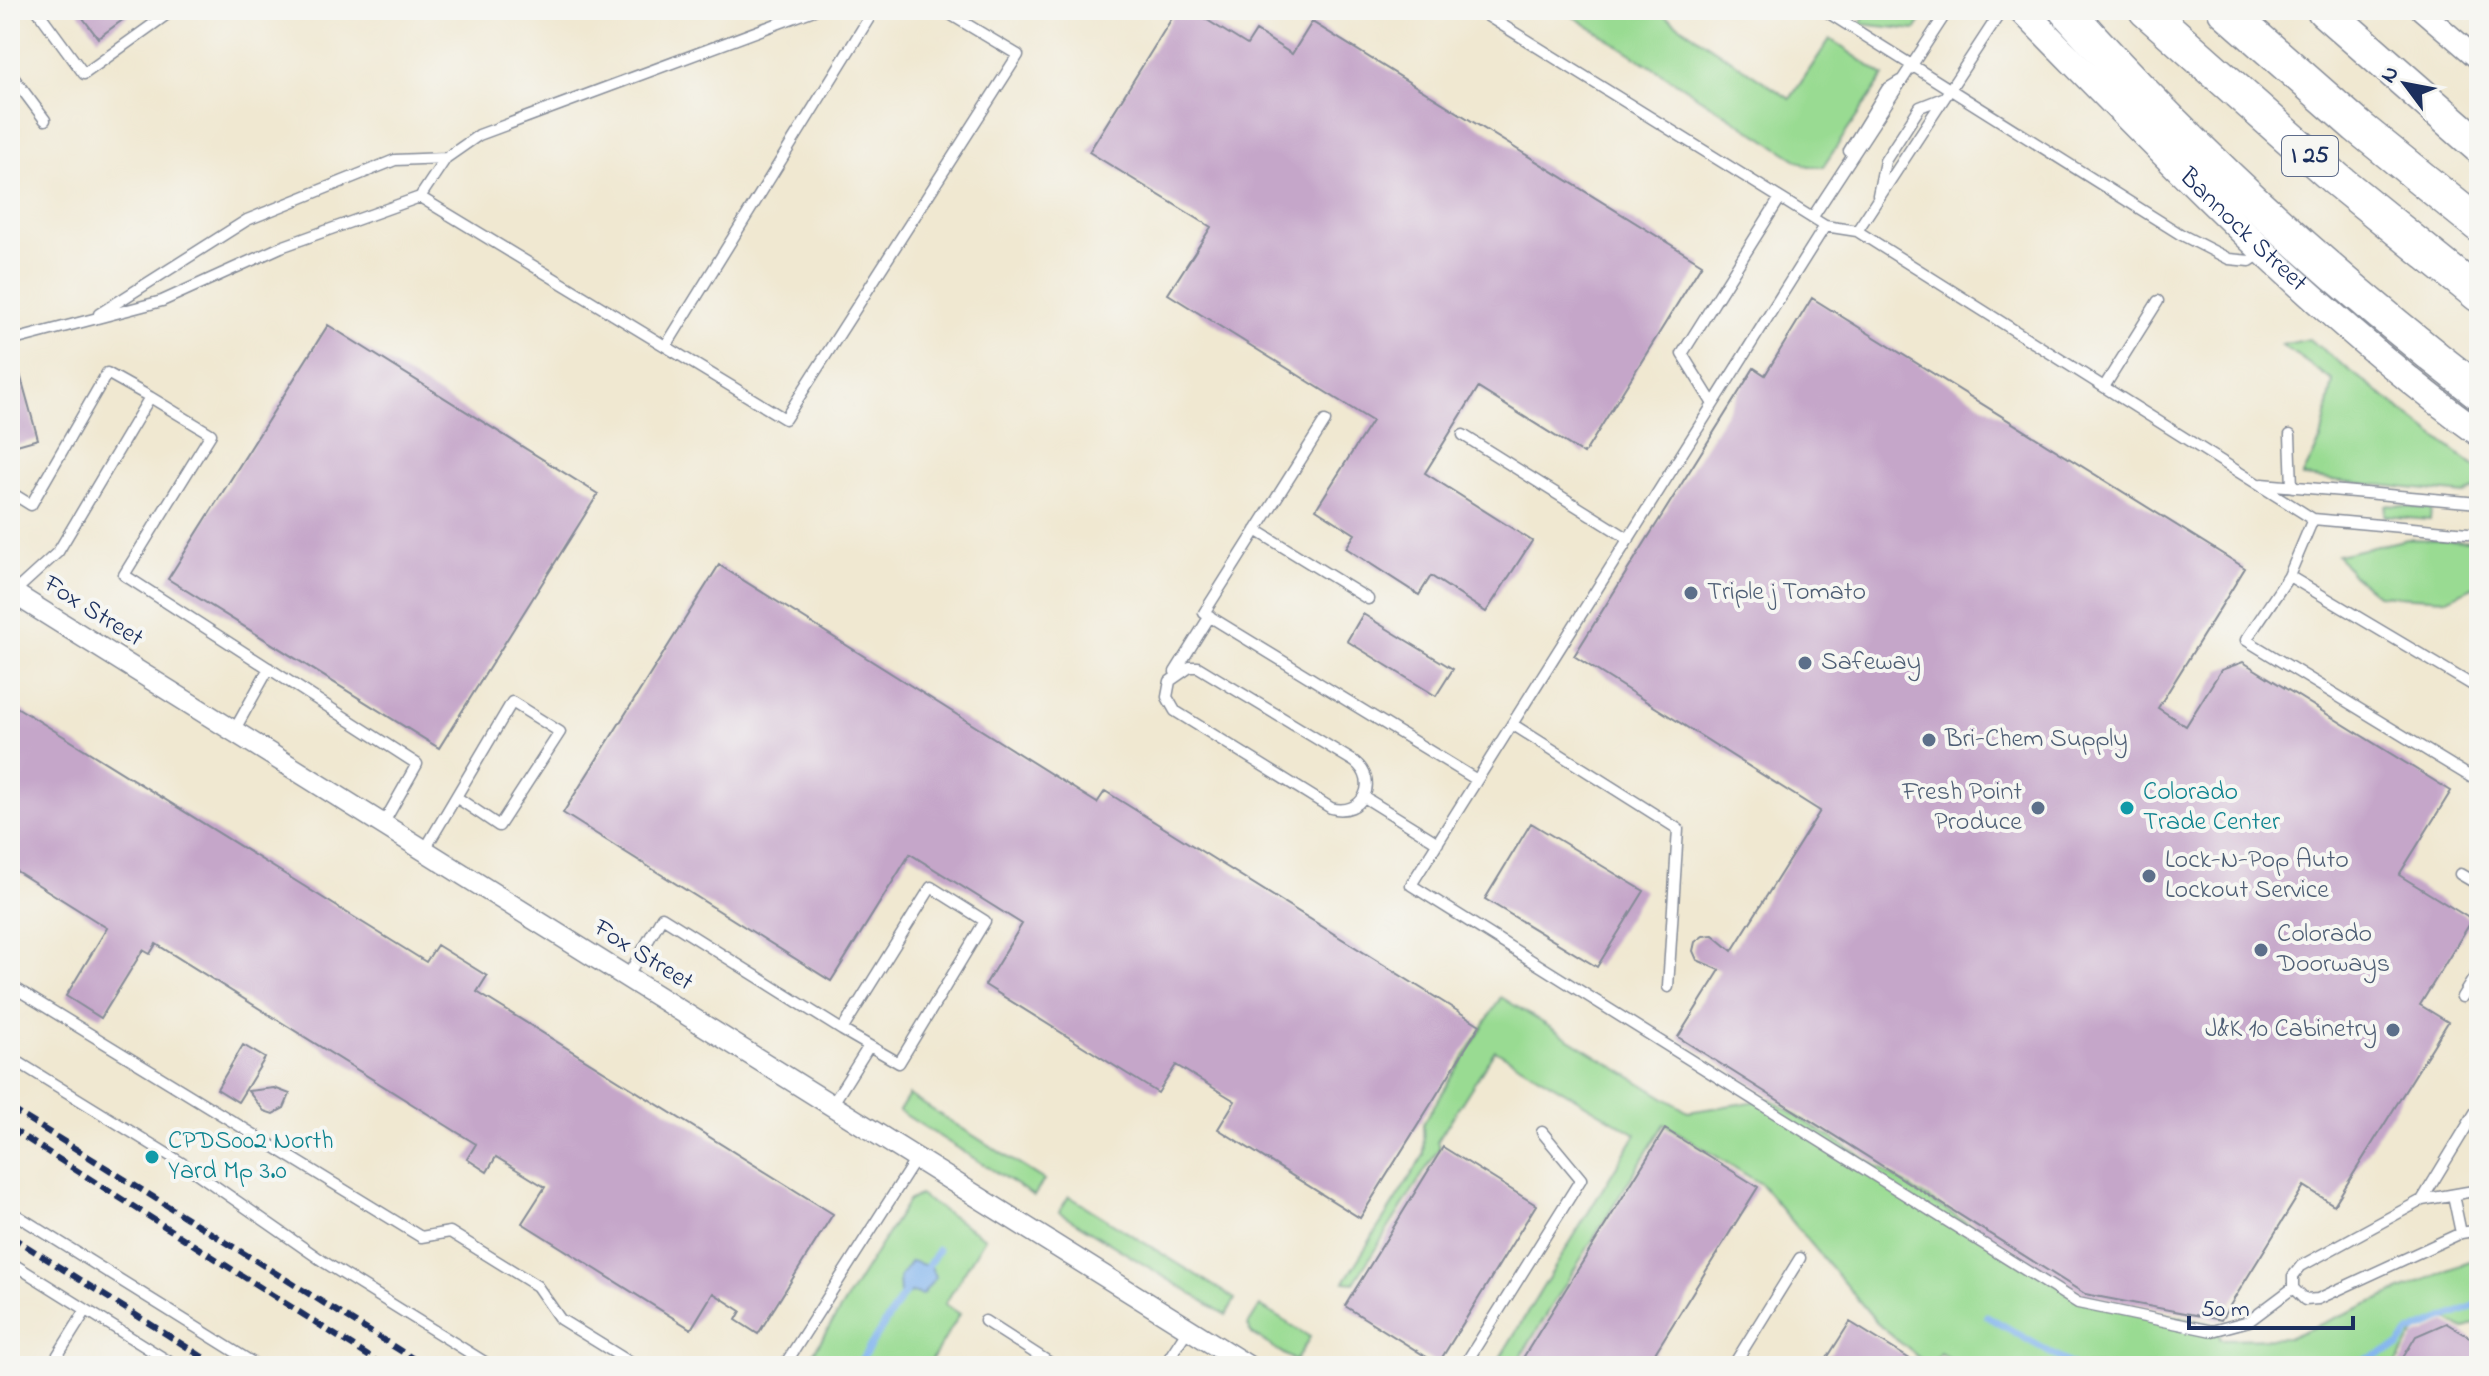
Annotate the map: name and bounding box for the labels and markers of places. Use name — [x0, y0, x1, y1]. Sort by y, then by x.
place label: Triple j Tomato — [1707, 574, 1866, 612]
marker: Triple j Tomato — [1682, 584, 1700, 602]
place label: Safeway — [1821, 644, 1921, 682]
marker: Safeway — [1796, 654, 1814, 672]
place label: Bri-Chem Supply — [1944, 721, 2128, 759]
marker: Bri-Chem Supply — [1920, 731, 1938, 749]
place label: Fresh Point Produce — [1901, 774, 2022, 842]
place label: Colorado Trade Center — [2143, 774, 2281, 842]
marker: Fresh Point Produce — [2029, 799, 2047, 817]
marker: Colorado Trade Center — [2118, 799, 2136, 817]
place label: Lock-N-Pop Auto Lockout Service — [2165, 842, 2349, 910]
marker: Lock-N-Pop Auto Lockout Service — [2140, 867, 2158, 885]
place label: Colorado Doorways — [2276, 916, 2390, 984]
marker: Colorado Doorways — [2252, 941, 2270, 959]
place label: J&K 10 Cabinetry — [2205, 1011, 2377, 1049]
marker: J&K 10 Cabinetry — [2384, 1021, 2402, 1039]
place label: CPDS002 North Yard Mp 3.0 — [168, 1123, 334, 1191]
marker: CPDS002 North Yard Mp 3.0 — [143, 1148, 161, 1166]

